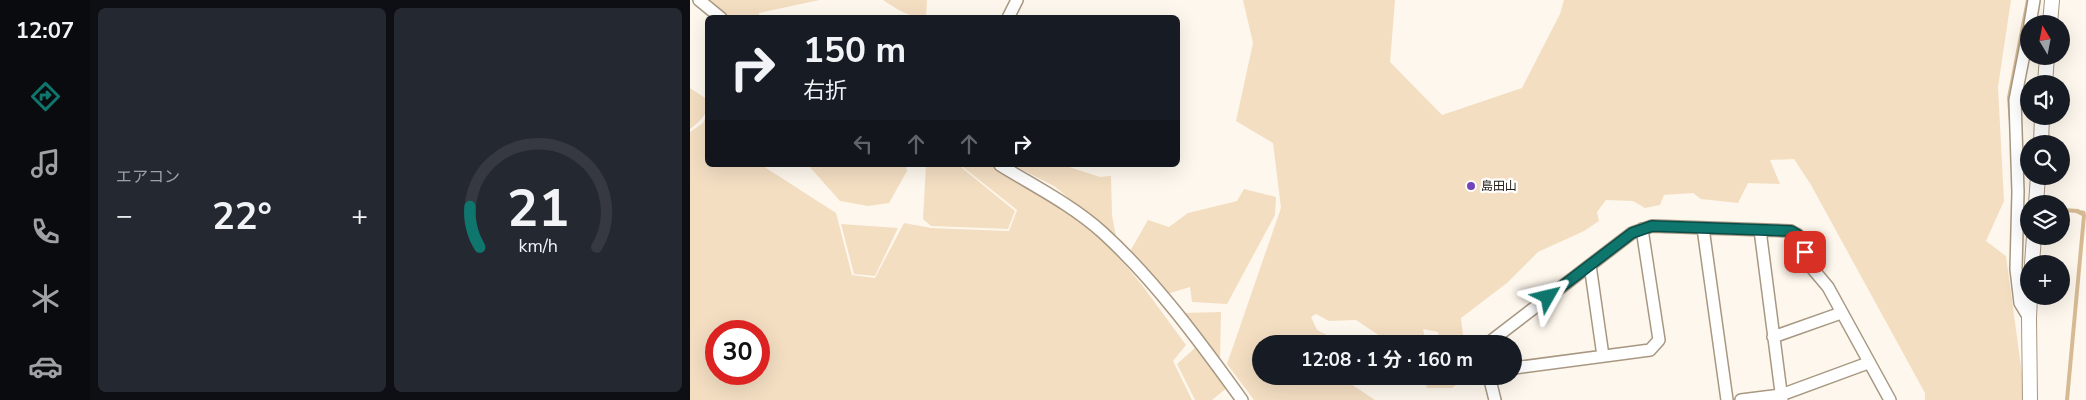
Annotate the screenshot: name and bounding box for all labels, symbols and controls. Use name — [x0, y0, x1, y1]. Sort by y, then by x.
north arrow — [2020, 15, 2070, 65]
map controls — [2020, 15, 2070, 305]
text: 12:07 — [16, 16, 74, 46]
text: 150 m — [803, 27, 906, 74]
icon: right — [720, 35, 785, 100]
button: sound — [2020, 75, 2070, 125]
text: 右折 — [803, 76, 847, 106]
icon: directions — [28, 79, 63, 114]
icon: left — [849, 130, 877, 158]
icon: ahead — [902, 130, 930, 158]
icon: ahead — [955, 130, 983, 158]
icon: right — [1008, 130, 1036, 158]
button: search — [2020, 135, 2070, 185]
icon: music — [28, 146, 63, 181]
text: エアコン — [116, 166, 180, 188]
text: 21 — [507, 173, 569, 244]
place label: 島田山 — [1481, 178, 1517, 194]
marker: 島田山 — [1465, 180, 1477, 192]
text: 22° — [212, 191, 272, 242]
button: layers — [2020, 195, 2070, 245]
text: − — [116, 197, 133, 235]
text: + — [351, 197, 368, 235]
icon: phone — [28, 214, 63, 249]
pin — [1784, 231, 1826, 273]
text: km/h — [518, 234, 558, 258]
icon: arrive — [1791, 238, 1819, 266]
button: + — [2020, 255, 2070, 305]
position arrow — [1521, 270, 1573, 322]
icon: climate — [28, 281, 63, 316]
speed limit sign: 30 — [705, 320, 770, 385]
text: 12:08 · 1 分 · 160 m — [1301, 347, 1473, 373]
icon: car — [28, 349, 63, 384]

